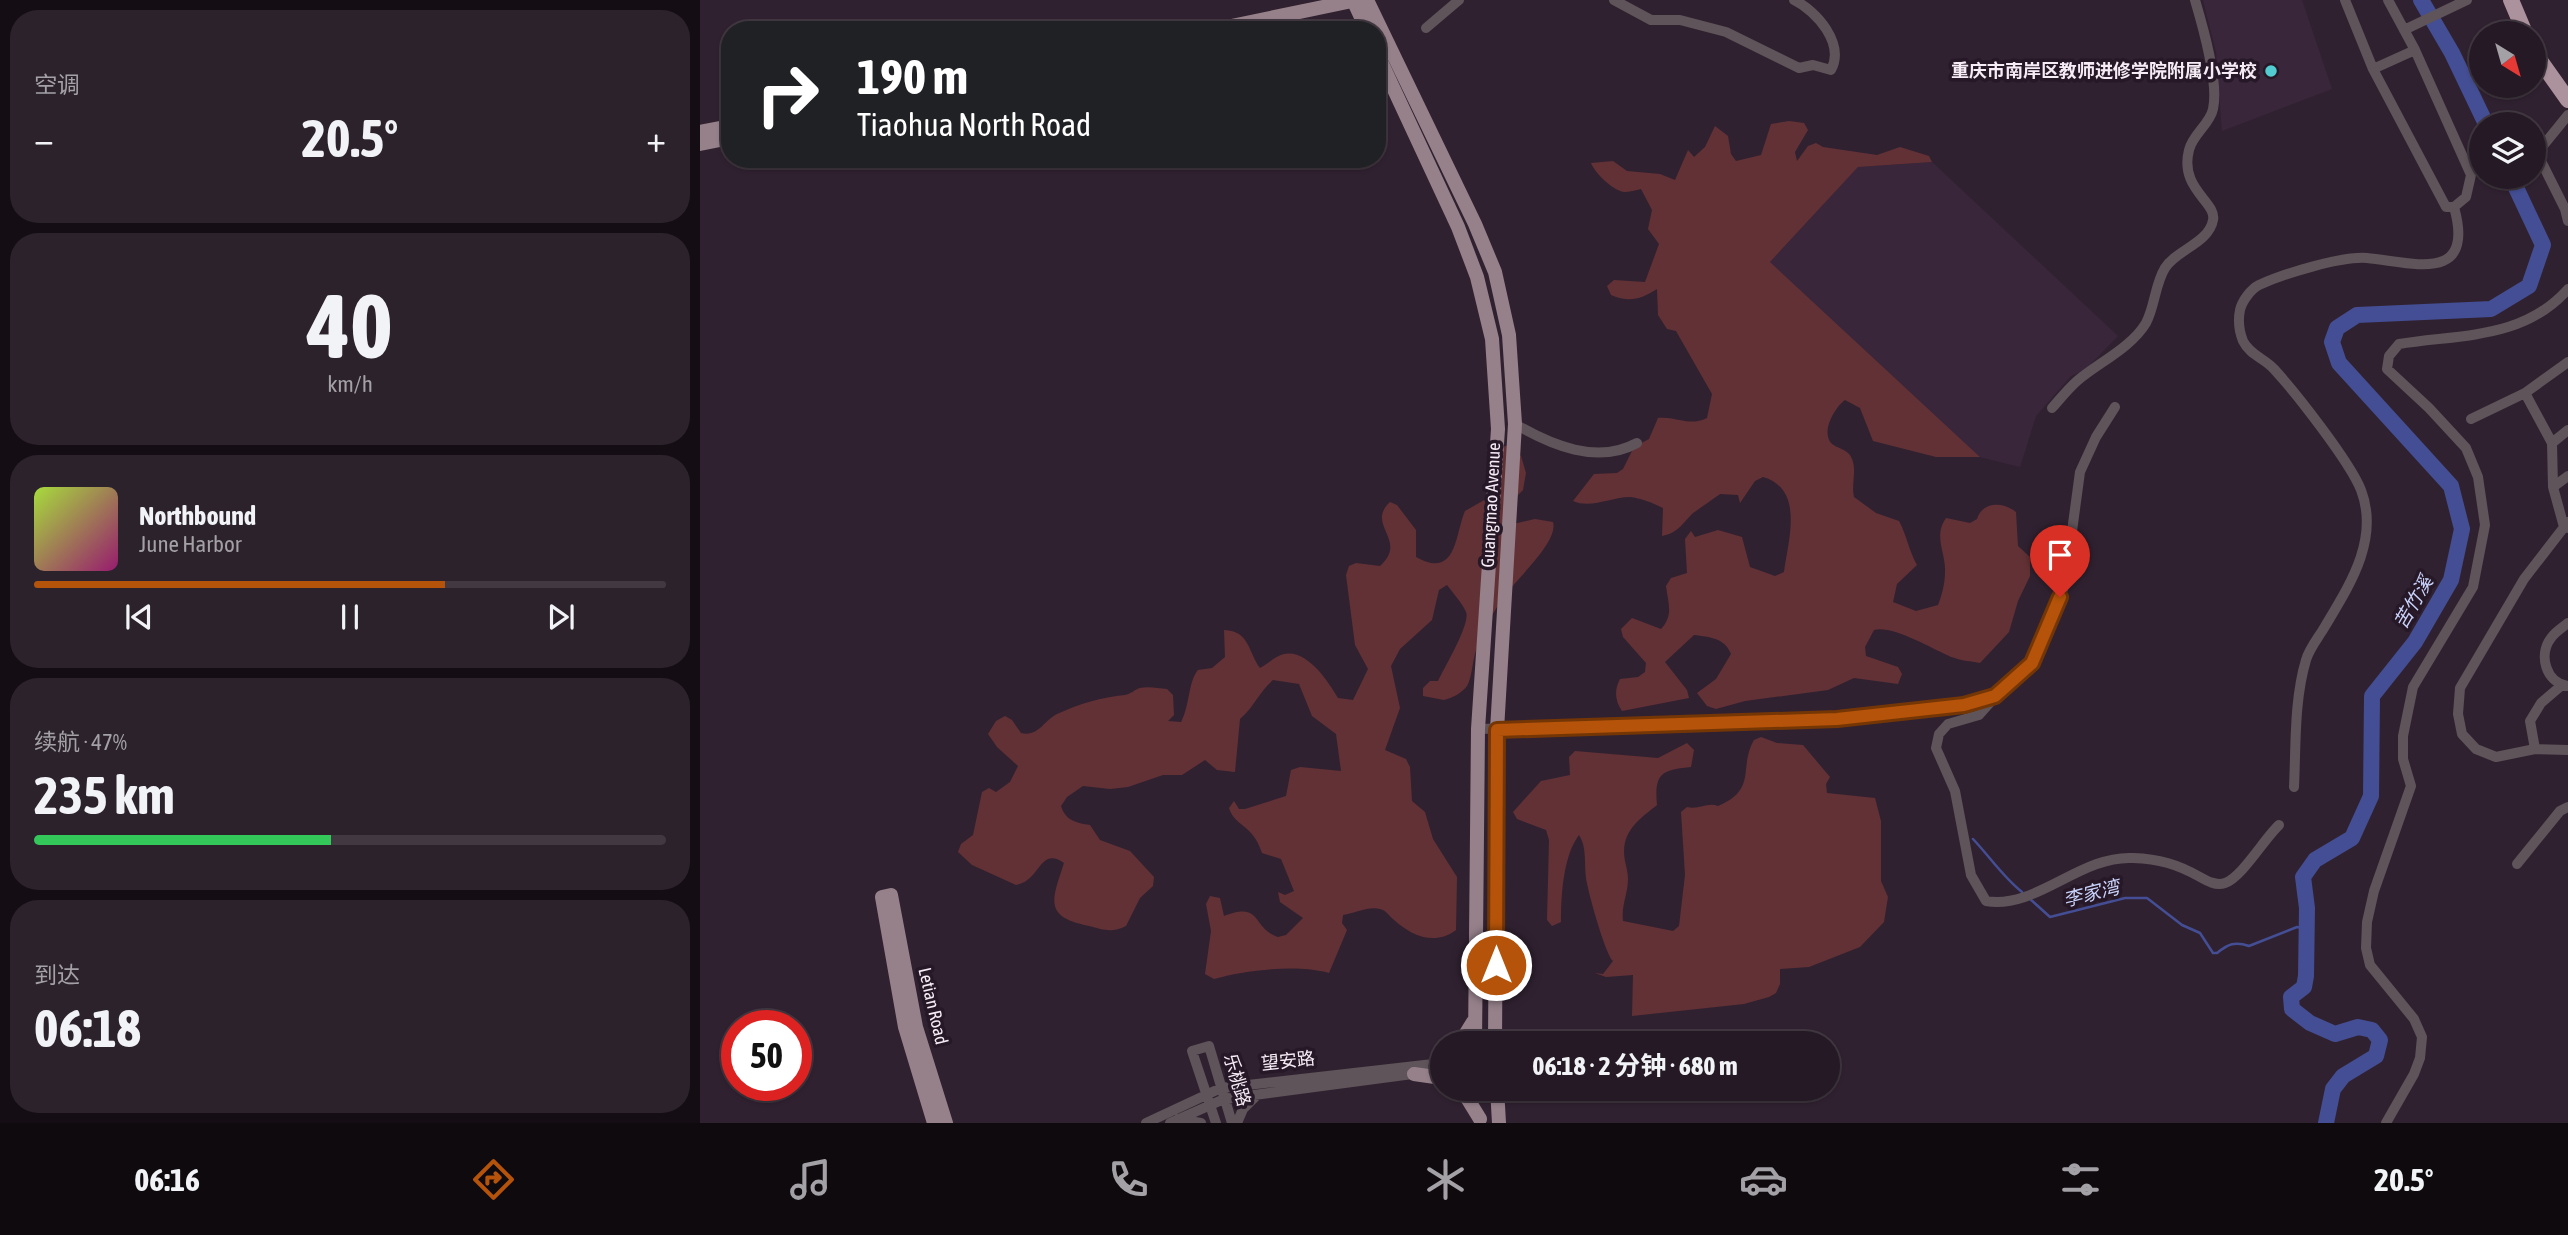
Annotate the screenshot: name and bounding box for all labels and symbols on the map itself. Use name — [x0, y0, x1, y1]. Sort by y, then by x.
north arrow — [2469, 21, 2546, 98]
place label: 重庆市南岸区教师进修学院附属小学校 — [1951, 60, 2257, 81]
marker: 重庆市南岸区教师进修学院附属小学校 — [2263, 63, 2279, 79]
street label: Guangmao Avenue — [1477, 442, 1504, 568]
pin — [2030, 525, 2090, 597]
water label: 苦竹溪 — [2389, 570, 2438, 632]
water label: 李家湾 — [2061, 875, 2124, 911]
position arrow — [1459, 928, 1533, 1002]
street label: Letian Road — [914, 965, 953, 1046]
speed limit sign: 50 — [721, 1010, 812, 1101]
street label: 望安路 — [1260, 1047, 1316, 1074]
street label: 乐桃路 — [1220, 1051, 1255, 1109]

